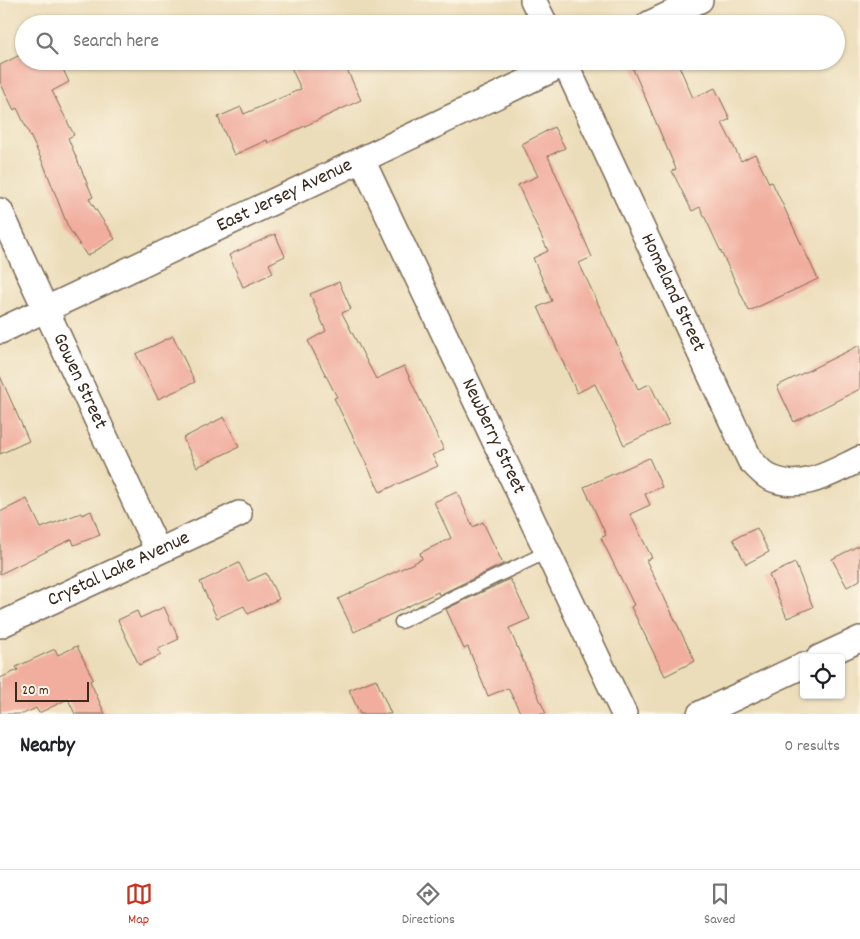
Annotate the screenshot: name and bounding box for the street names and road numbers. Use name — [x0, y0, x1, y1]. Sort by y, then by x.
street label: East Jersey Avenue — [212, 152, 357, 240]
street label: Homeland Street — [632, 229, 712, 357]
street label: Gowen Street — [45, 329, 114, 434]
street label: Newberry Street — [453, 374, 532, 499]
street label: Crystal Lake Avenue — [43, 525, 195, 615]

